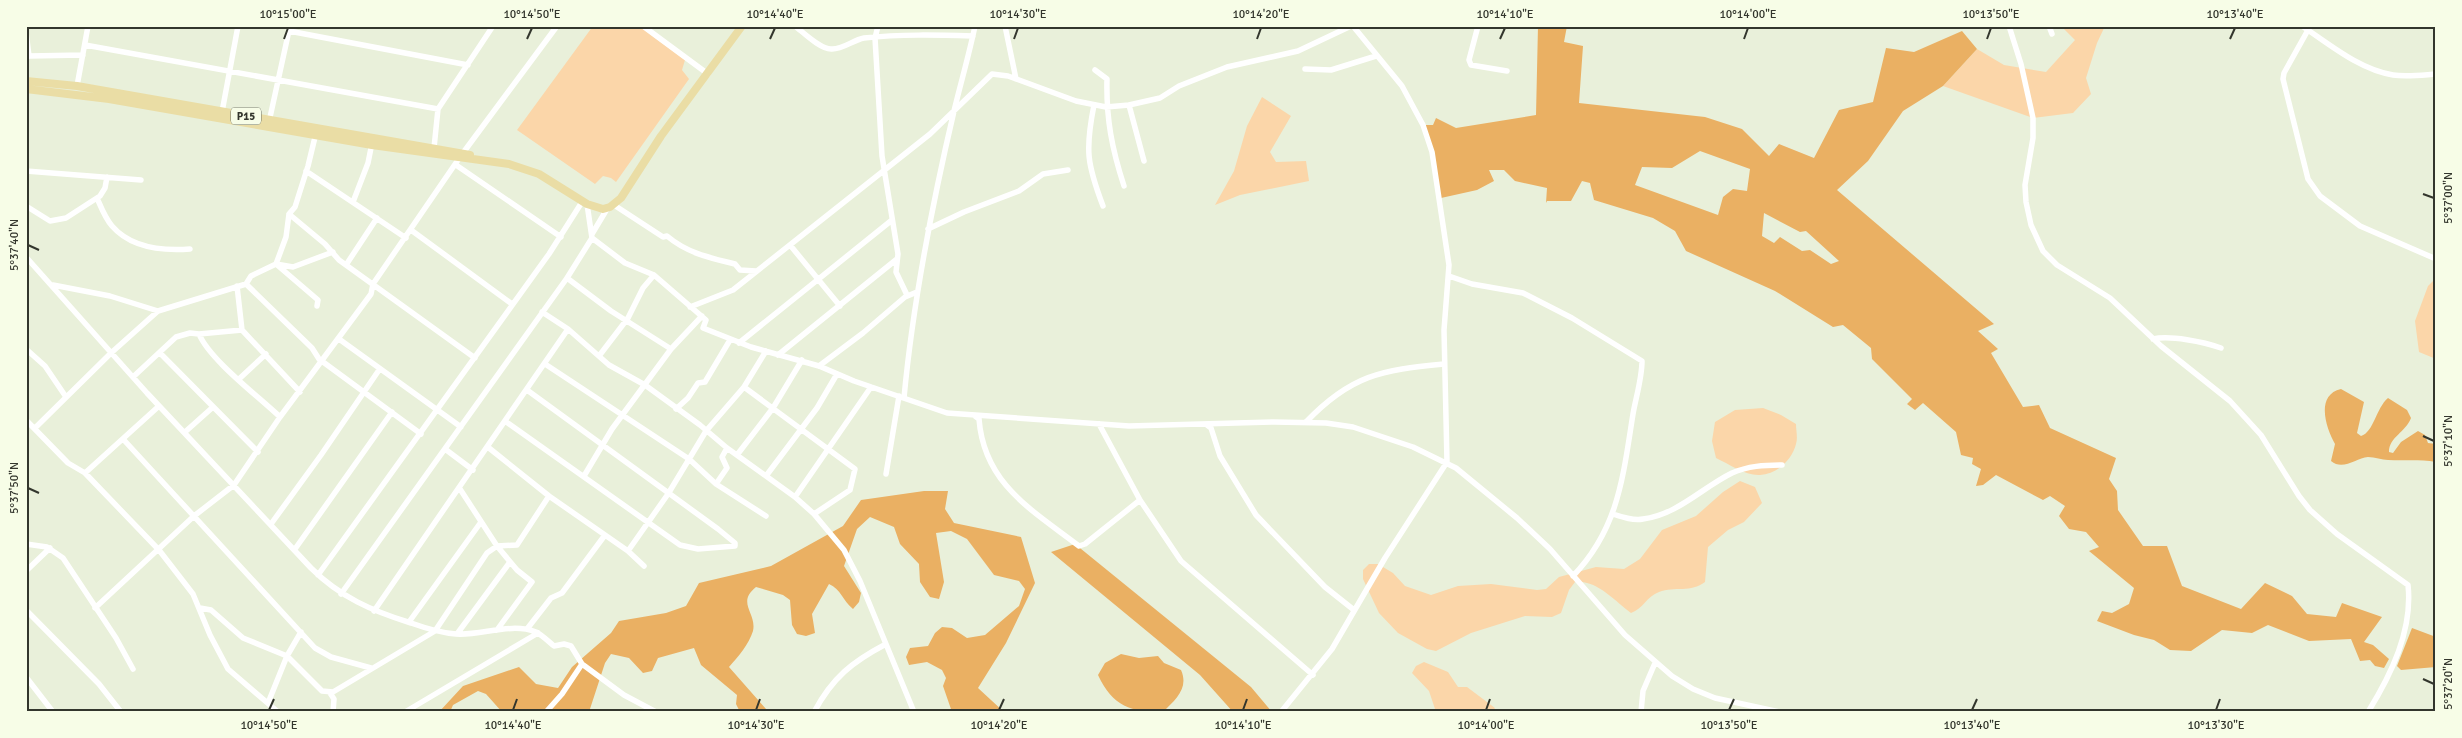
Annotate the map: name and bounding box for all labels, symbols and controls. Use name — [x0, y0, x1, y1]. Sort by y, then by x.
text: 10°15'00"E — [259, 7, 317, 22]
text: 10°14'50"E — [503, 7, 561, 22]
text: 10°14'40"E — [746, 7, 804, 22]
text: 10°14'30"E — [989, 7, 1047, 22]
text: 10°14'20"E — [1232, 7, 1290, 22]
text: 10°14'10"E — [1476, 7, 1534, 22]
text: 10°14'00"E — [1719, 7, 1777, 22]
text: 10°13'50"E — [1962, 7, 2020, 22]
text: 10°13'40"E — [2206, 7, 2264, 22]
road number: P15 — [231, 108, 261, 124]
text: 5°37'00"N — [2441, 172, 2456, 224]
text: 5°37'40"N — [7, 219, 22, 271]
text: 5°37'10"N — [2441, 415, 2456, 467]
text: 5°37'50"N — [7, 462, 22, 514]
text: 5°37'20"N — [2441, 658, 2456, 710]
text: 10°14'50"E — [240, 718, 298, 733]
text: 10°14'40"E — [484, 718, 542, 733]
text: 10°14'30"E — [727, 718, 785, 733]
text: 10°14'20"E — [970, 718, 1028, 733]
text: 10°14'10"E — [1214, 718, 1272, 733]
text: 10°14'00"E — [1457, 718, 1515, 733]
text: 10°13'50"E — [1700, 718, 1758, 733]
text: 10°13'40"E — [1943, 718, 2001, 733]
text: 10°13'30"E — [2187, 718, 2245, 733]

